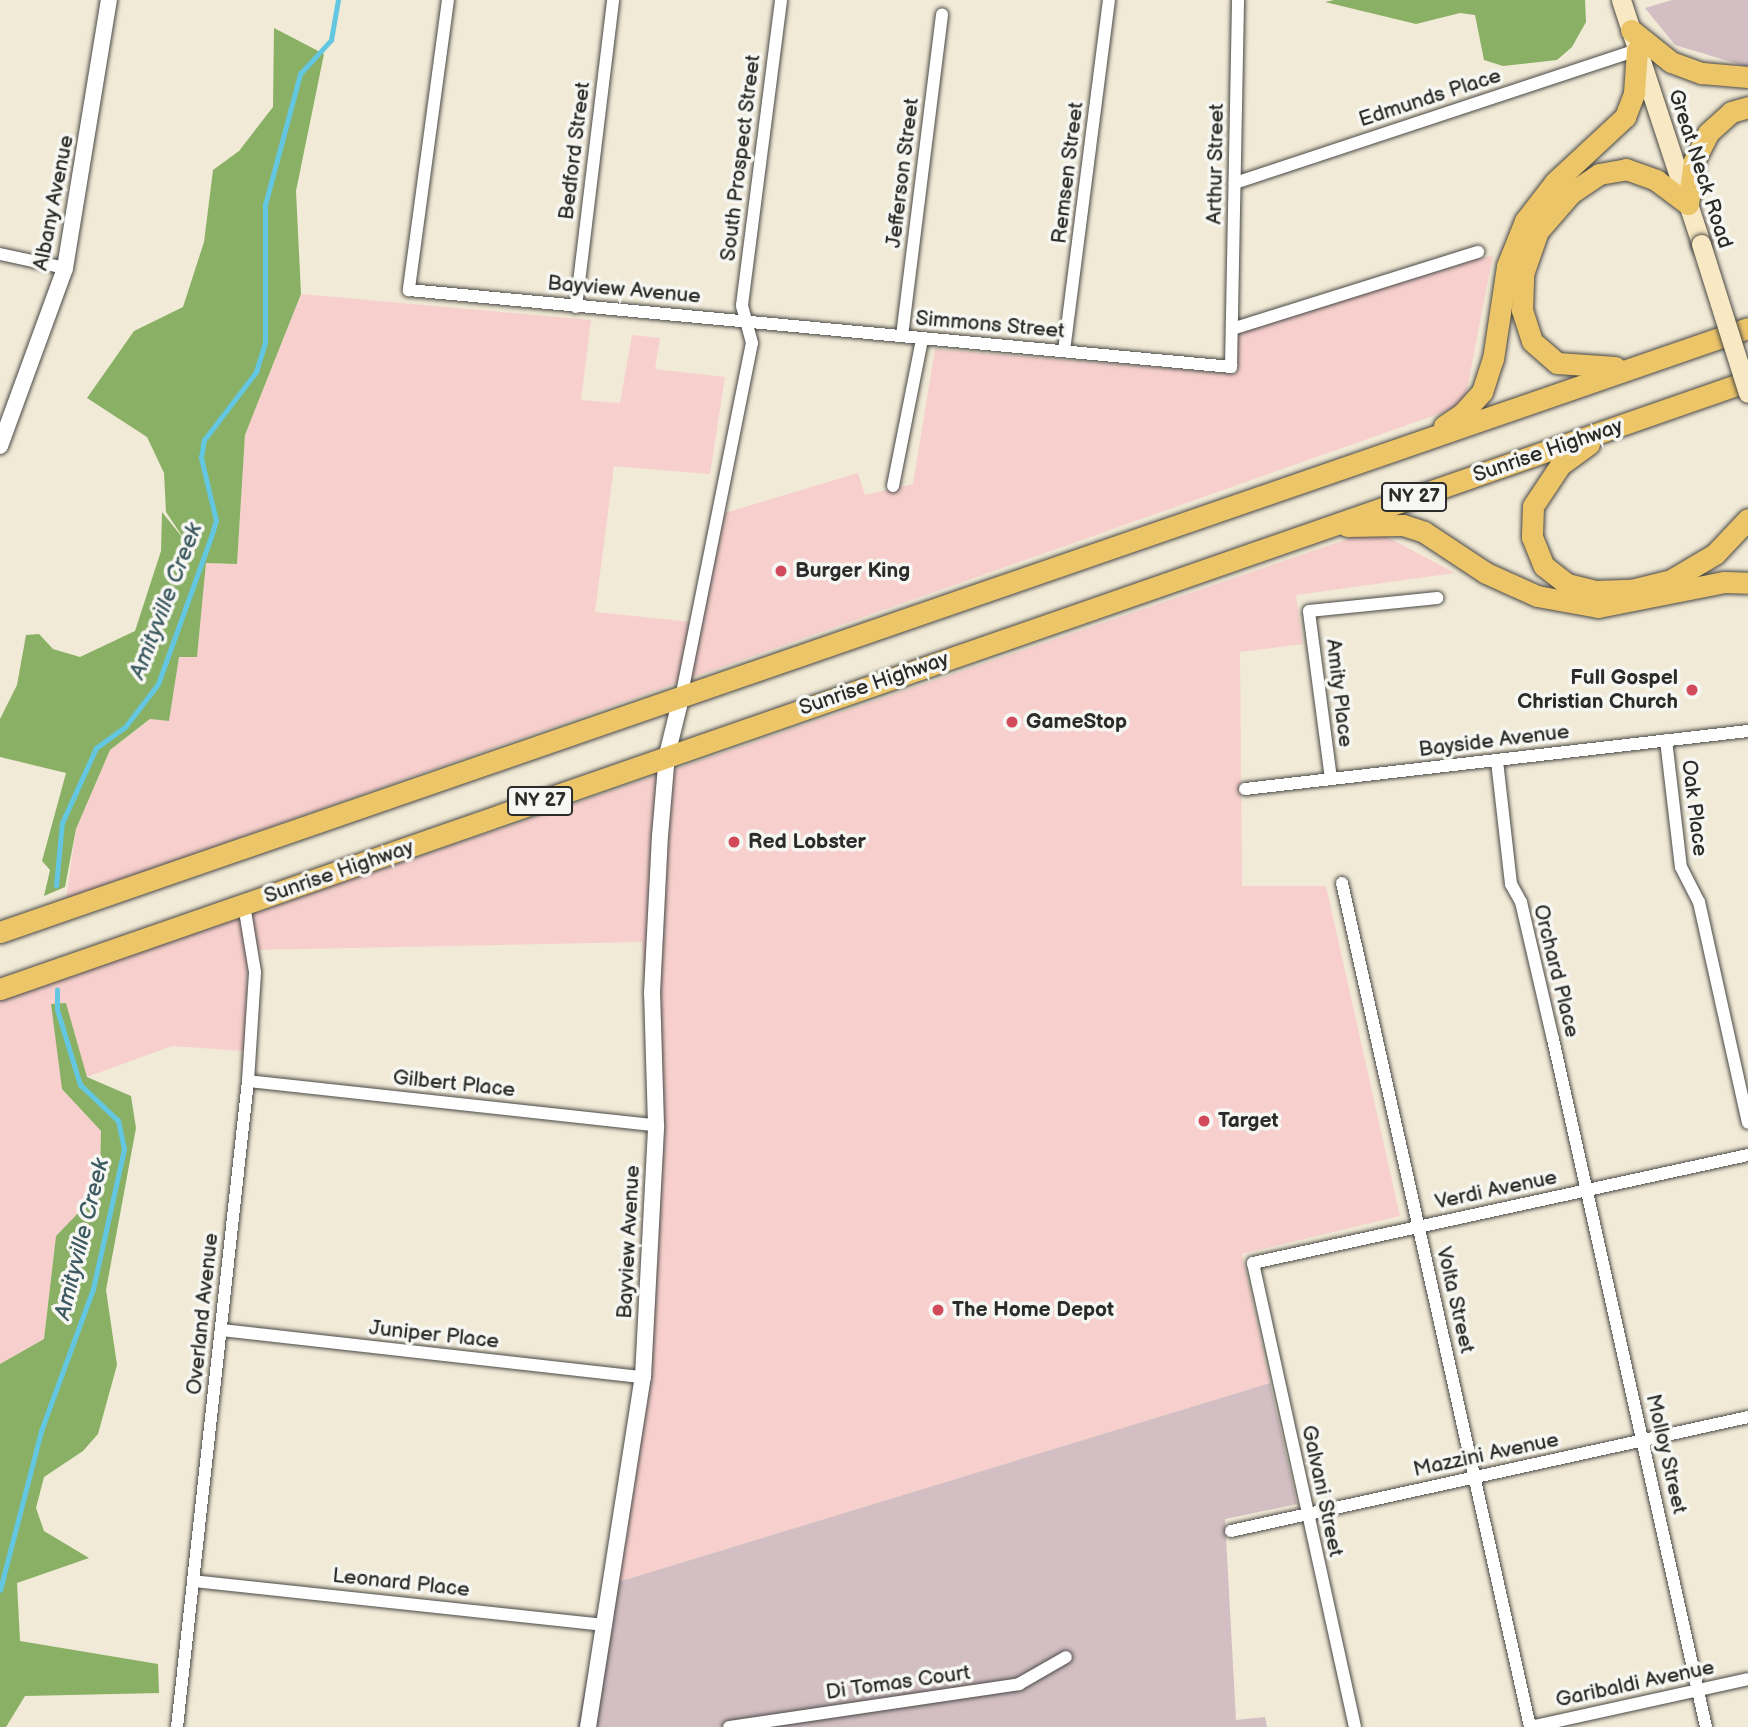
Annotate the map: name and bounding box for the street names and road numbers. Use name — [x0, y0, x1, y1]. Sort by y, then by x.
street label: South Prospect Street — [716, 53, 766, 263]
street label: Edmunds Place — [1356, 63, 1504, 133]
street label: Bedford Street — [554, 80, 596, 222]
street label: Great Neck Road — [1662, 86, 1738, 252]
street label: Jefferson Street — [881, 96, 925, 250]
street label: Remsen Street — [1047, 101, 1089, 245]
street label: Arthur Street — [1202, 103, 1230, 225]
street label: Albany Avenue — [28, 133, 80, 273]
street label: Bayview Avenue — [546, 271, 702, 309]
street label: Simmons Street — [914, 306, 1066, 344]
street label: Sunrise Highway — [1470, 414, 1626, 488]
road number: NY 27 — [1381, 482, 1447, 512]
street label: Amity Place — [1320, 637, 1358, 749]
street label: Sunrise Highway — [796, 647, 952, 721]
street label: Bayside Avenue — [1417, 719, 1571, 763]
street label: Oak Place — [1676, 758, 1712, 858]
road number: NY 27 — [507, 786, 573, 816]
street label: Sunrise Highway — [261, 835, 417, 909]
street label: Orchard Place — [1527, 902, 1585, 1040]
street label: Gilbert Place — [392, 1065, 516, 1103]
street label: Bayview Avenue — [612, 1165, 646, 1319]
street label: Verdi Avenue — [1433, 1165, 1559, 1215]
street label: Overland Avenue — [182, 1232, 224, 1396]
street label: Volta Street — [1430, 1244, 1480, 1356]
street label: Juniper Place — [368, 1316, 500, 1354]
street label: Molloy Street — [1640, 1391, 1692, 1517]
street label: Galvani Street — [1296, 1423, 1348, 1559]
street label: Mazzini Avenue — [1411, 1427, 1561, 1483]
street label: Leonard Place — [331, 1563, 471, 1603]
street label: Garibaldi Avenue — [1553, 1655, 1717, 1713]
street label: Di Tomas Court — [824, 1660, 972, 1706]

